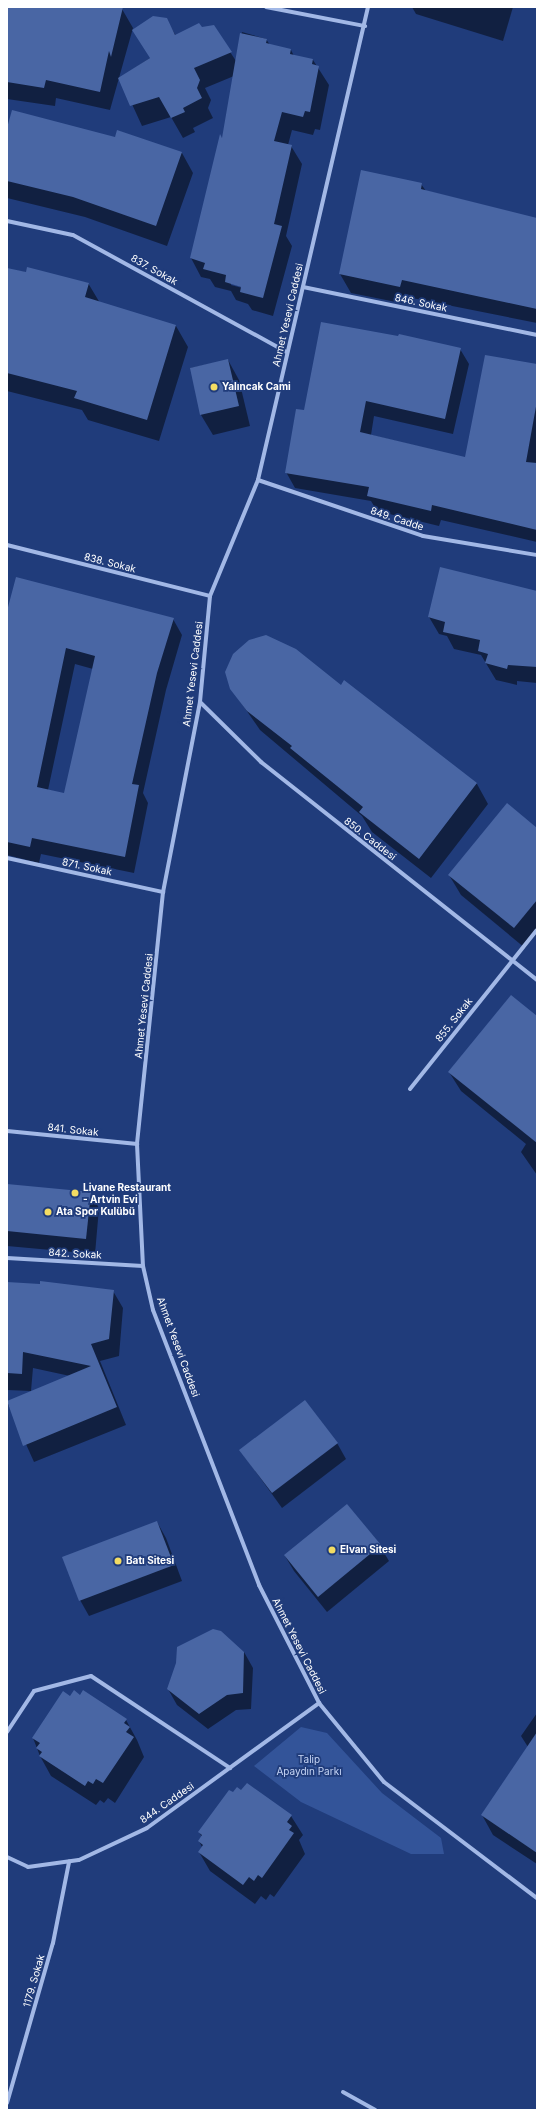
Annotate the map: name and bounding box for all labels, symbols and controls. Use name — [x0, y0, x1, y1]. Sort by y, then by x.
street label: 837. Sokak — [129, 252, 179, 288]
street label: Ahmet Yesevi Caddesi — [270, 262, 306, 368]
street label: 846. Sokak — [394, 292, 448, 314]
place label: Yalıncak Cami — [222, 381, 291, 393]
marker: Yalıncak Cami — [209, 382, 219, 392]
street label: 849. Cadde — [369, 505, 425, 533]
street label: 838. Sokak — [83, 551, 137, 575]
street label: Ahmet Yesevi Caddesi — [181, 621, 205, 727]
street label: 850. Caddesi — [342, 815, 398, 863]
street label: 871. Sokak — [61, 856, 113, 878]
street label: Ahmet Yesevi Caddesi — [133, 953, 155, 1059]
street label: 855. Sokak — [433, 996, 475, 1044]
street label: 841. Sokak — [47, 1121, 99, 1139]
place label: Livane Restaurant - Artvin Evi — [83, 1181, 171, 1204]
marker: Livane Restaurant - Artvin Evi — [70, 1188, 80, 1198]
place label: Ata Spor Kulübü — [56, 1206, 135, 1218]
marker: Ata Spor Kulübü — [43, 1207, 53, 1217]
street label: 842. Sokak — [48, 1247, 102, 1261]
street label: Ahmet Yesevi Caddesi — [154, 1295, 202, 1399]
place label: Elvan Sitesi — [340, 1544, 396, 1556]
marker: Elvan Sitesi — [327, 1545, 337, 1555]
place label: Batı Sitesi — [126, 1555, 174, 1567]
marker: Batı Sitesi — [113, 1556, 123, 1566]
street label: Ahmet Yesevi Caddesi — [270, 1596, 328, 1696]
park label: Talip Apaydın Parkı — [276, 1753, 342, 1776]
street label: 844. Caddesi — [138, 1780, 196, 1826]
street label: 1179. Sokak — [21, 1953, 47, 2009]

